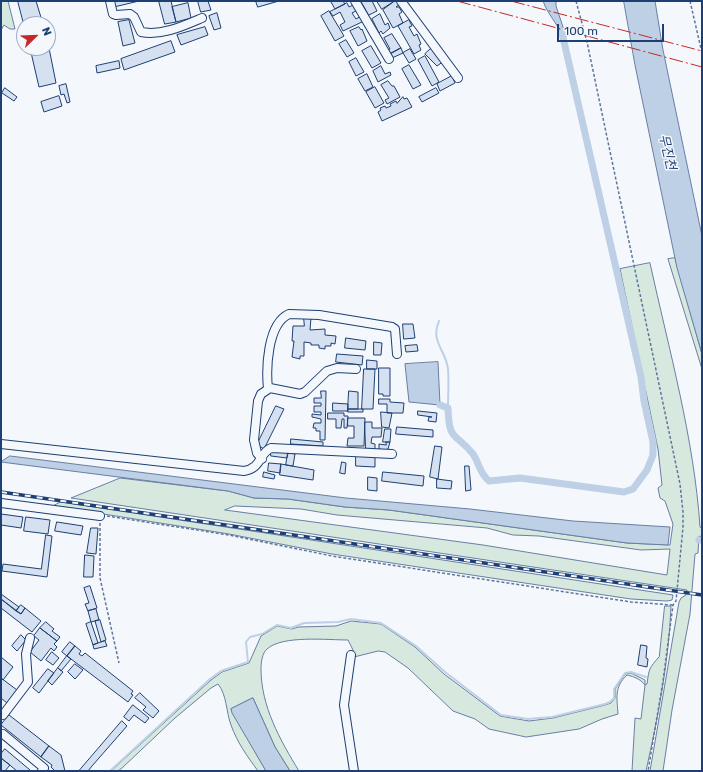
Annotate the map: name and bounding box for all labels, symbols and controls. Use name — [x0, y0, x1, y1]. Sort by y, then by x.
north arrow — [16, 16, 56, 56]
scale bar — [559, 16, 666, 42]
text: 100 m — [564, 24, 598, 38]
text: N — [39, 25, 54, 38]
water label: 무진천 — [655, 133, 679, 171]

